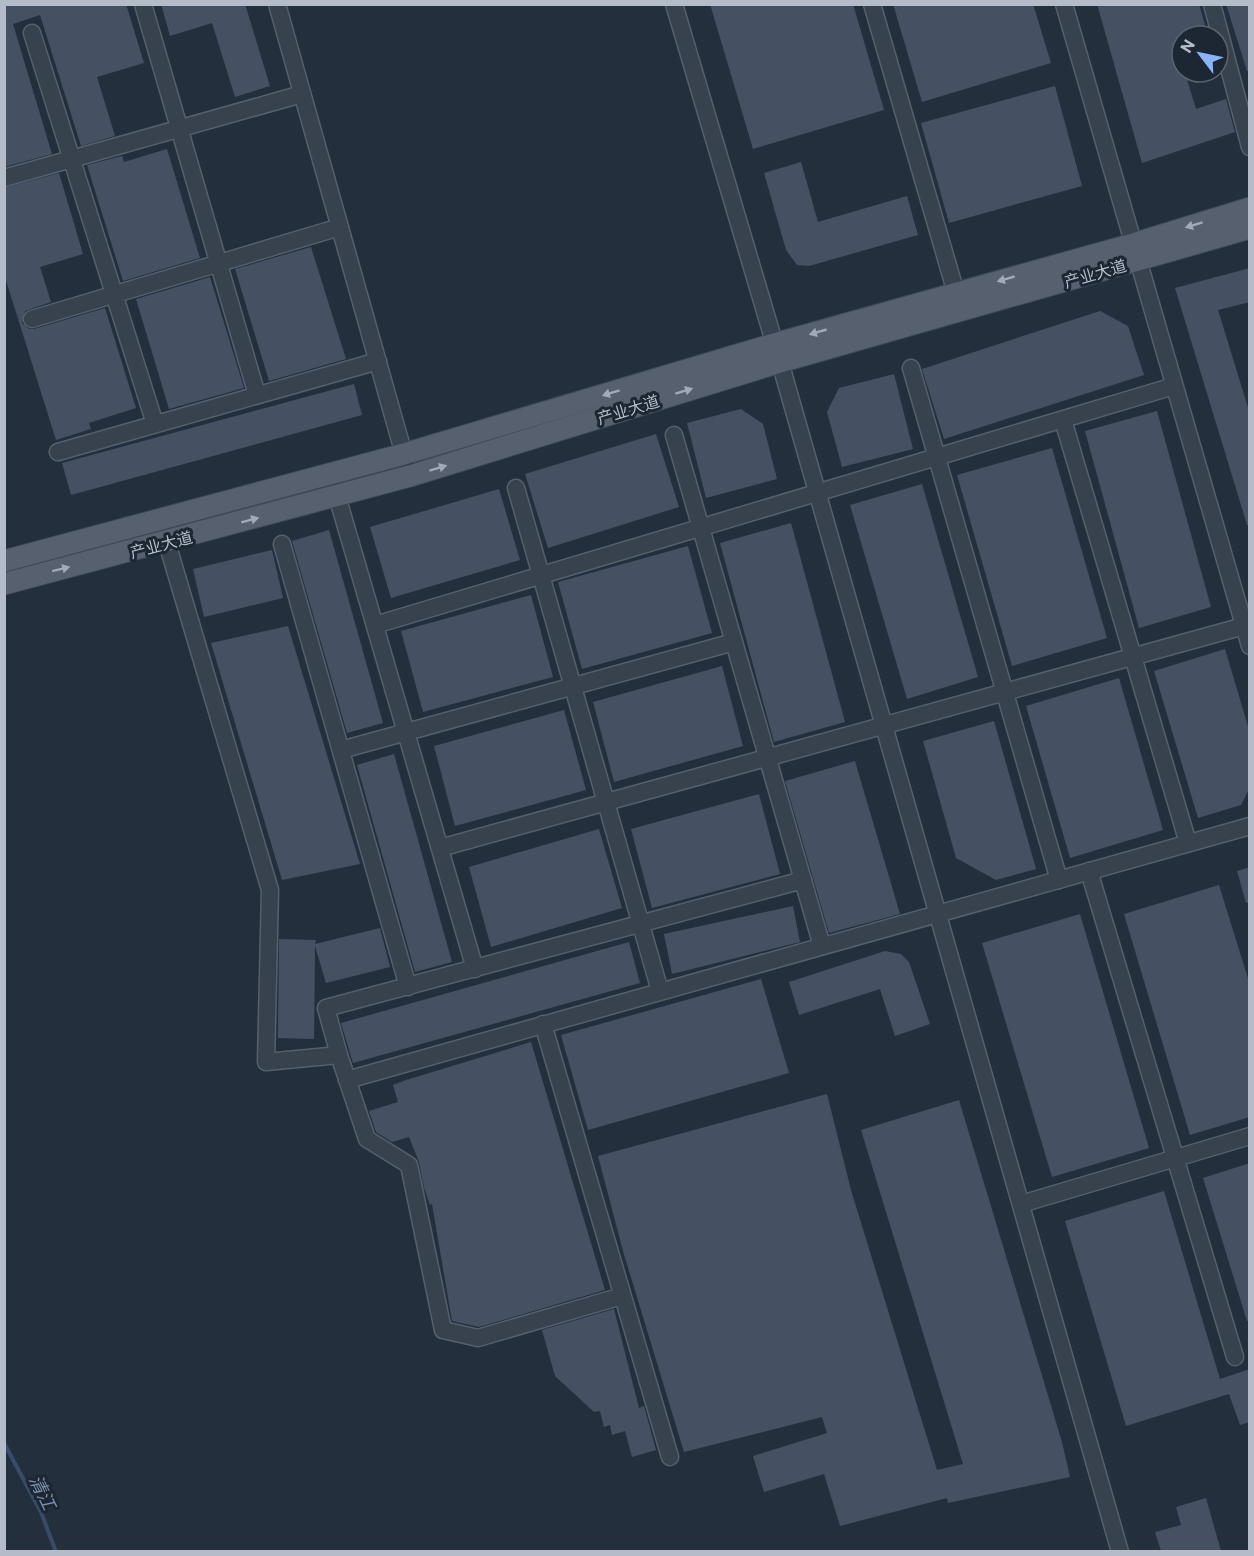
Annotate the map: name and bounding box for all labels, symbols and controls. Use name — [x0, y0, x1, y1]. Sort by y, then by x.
north arrow — [1170, 24, 1230, 84]
text: N — [1176, 36, 1198, 56]
one-way arrow — [1185, 221, 1203, 230]
street label: 产业大道 — [1062, 255, 1128, 291]
one-way arrow — [997, 275, 1015, 284]
one-way arrow — [809, 327, 827, 337]
one-way arrow — [675, 386, 693, 395]
one-way arrow — [602, 389, 620, 398]
street label: 产业大道 — [595, 391, 661, 427]
one-way arrow — [429, 463, 447, 472]
one-way arrow — [241, 515, 259, 524]
street label: 产业大道 — [128, 527, 194, 561]
one-way arrow — [52, 564, 70, 574]
water label: 清江 — [25, 1471, 62, 1515]

